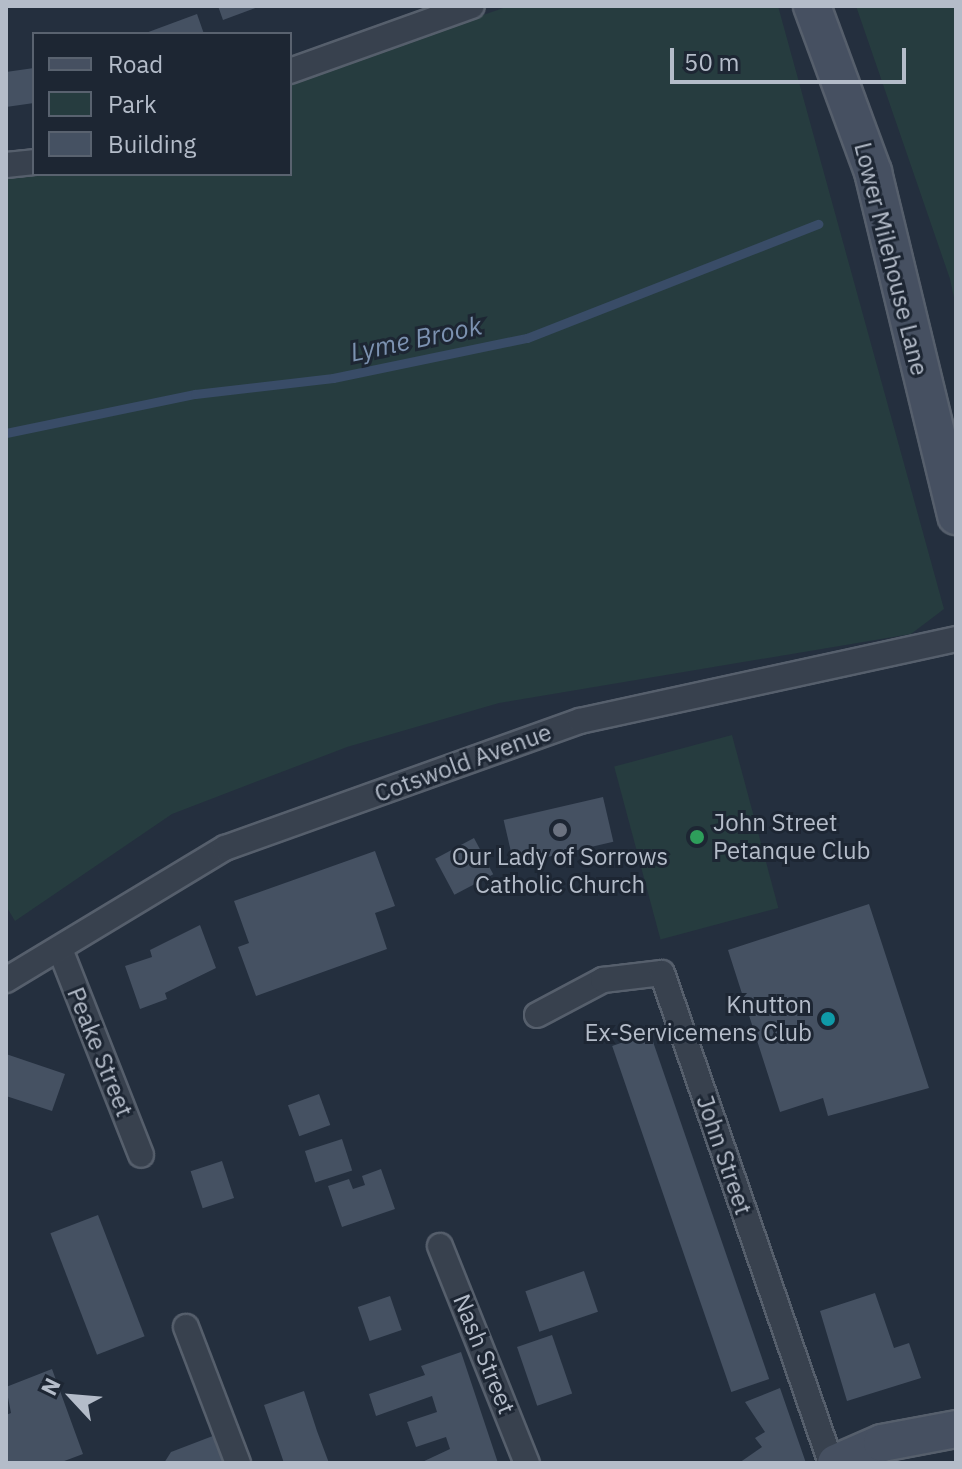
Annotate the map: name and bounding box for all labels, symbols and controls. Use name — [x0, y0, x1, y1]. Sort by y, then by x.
legend — [32, 32, 292, 176]
scale bar — [674, 32, 910, 82]
text: 50 m — [684, 46, 739, 78]
text: Road — [108, 48, 163, 80]
text: Park — [108, 88, 157, 120]
text: Building — [108, 128, 196, 160]
street label: Lower Milehouse Lane — [848, 140, 934, 378]
water label: Lyme Brook — [347, 310, 485, 368]
street label: Cotswold Avenue — [371, 718, 555, 808]
place label: John Street Petanque Club — [713, 809, 870, 865]
marker: Our Lady of Sorrows Catholic Church — [551, 821, 569, 839]
marker: John Street Petanque Club — [688, 828, 706, 846]
place label: Our Lady of Sorrows Catholic Church — [452, 843, 668, 899]
street label: Peake Street — [61, 983, 139, 1121]
place label: Knutton Ex-Servicemens Club — [584, 991, 812, 1047]
marker: Knutton Ex-Servicemens Club — [819, 1010, 837, 1028]
street label: John Street — [690, 1091, 758, 1219]
street label: Nash Street — [447, 1290, 521, 1418]
north arrow — [32, 1357, 112, 1437]
text: N — [33, 1373, 67, 1400]

